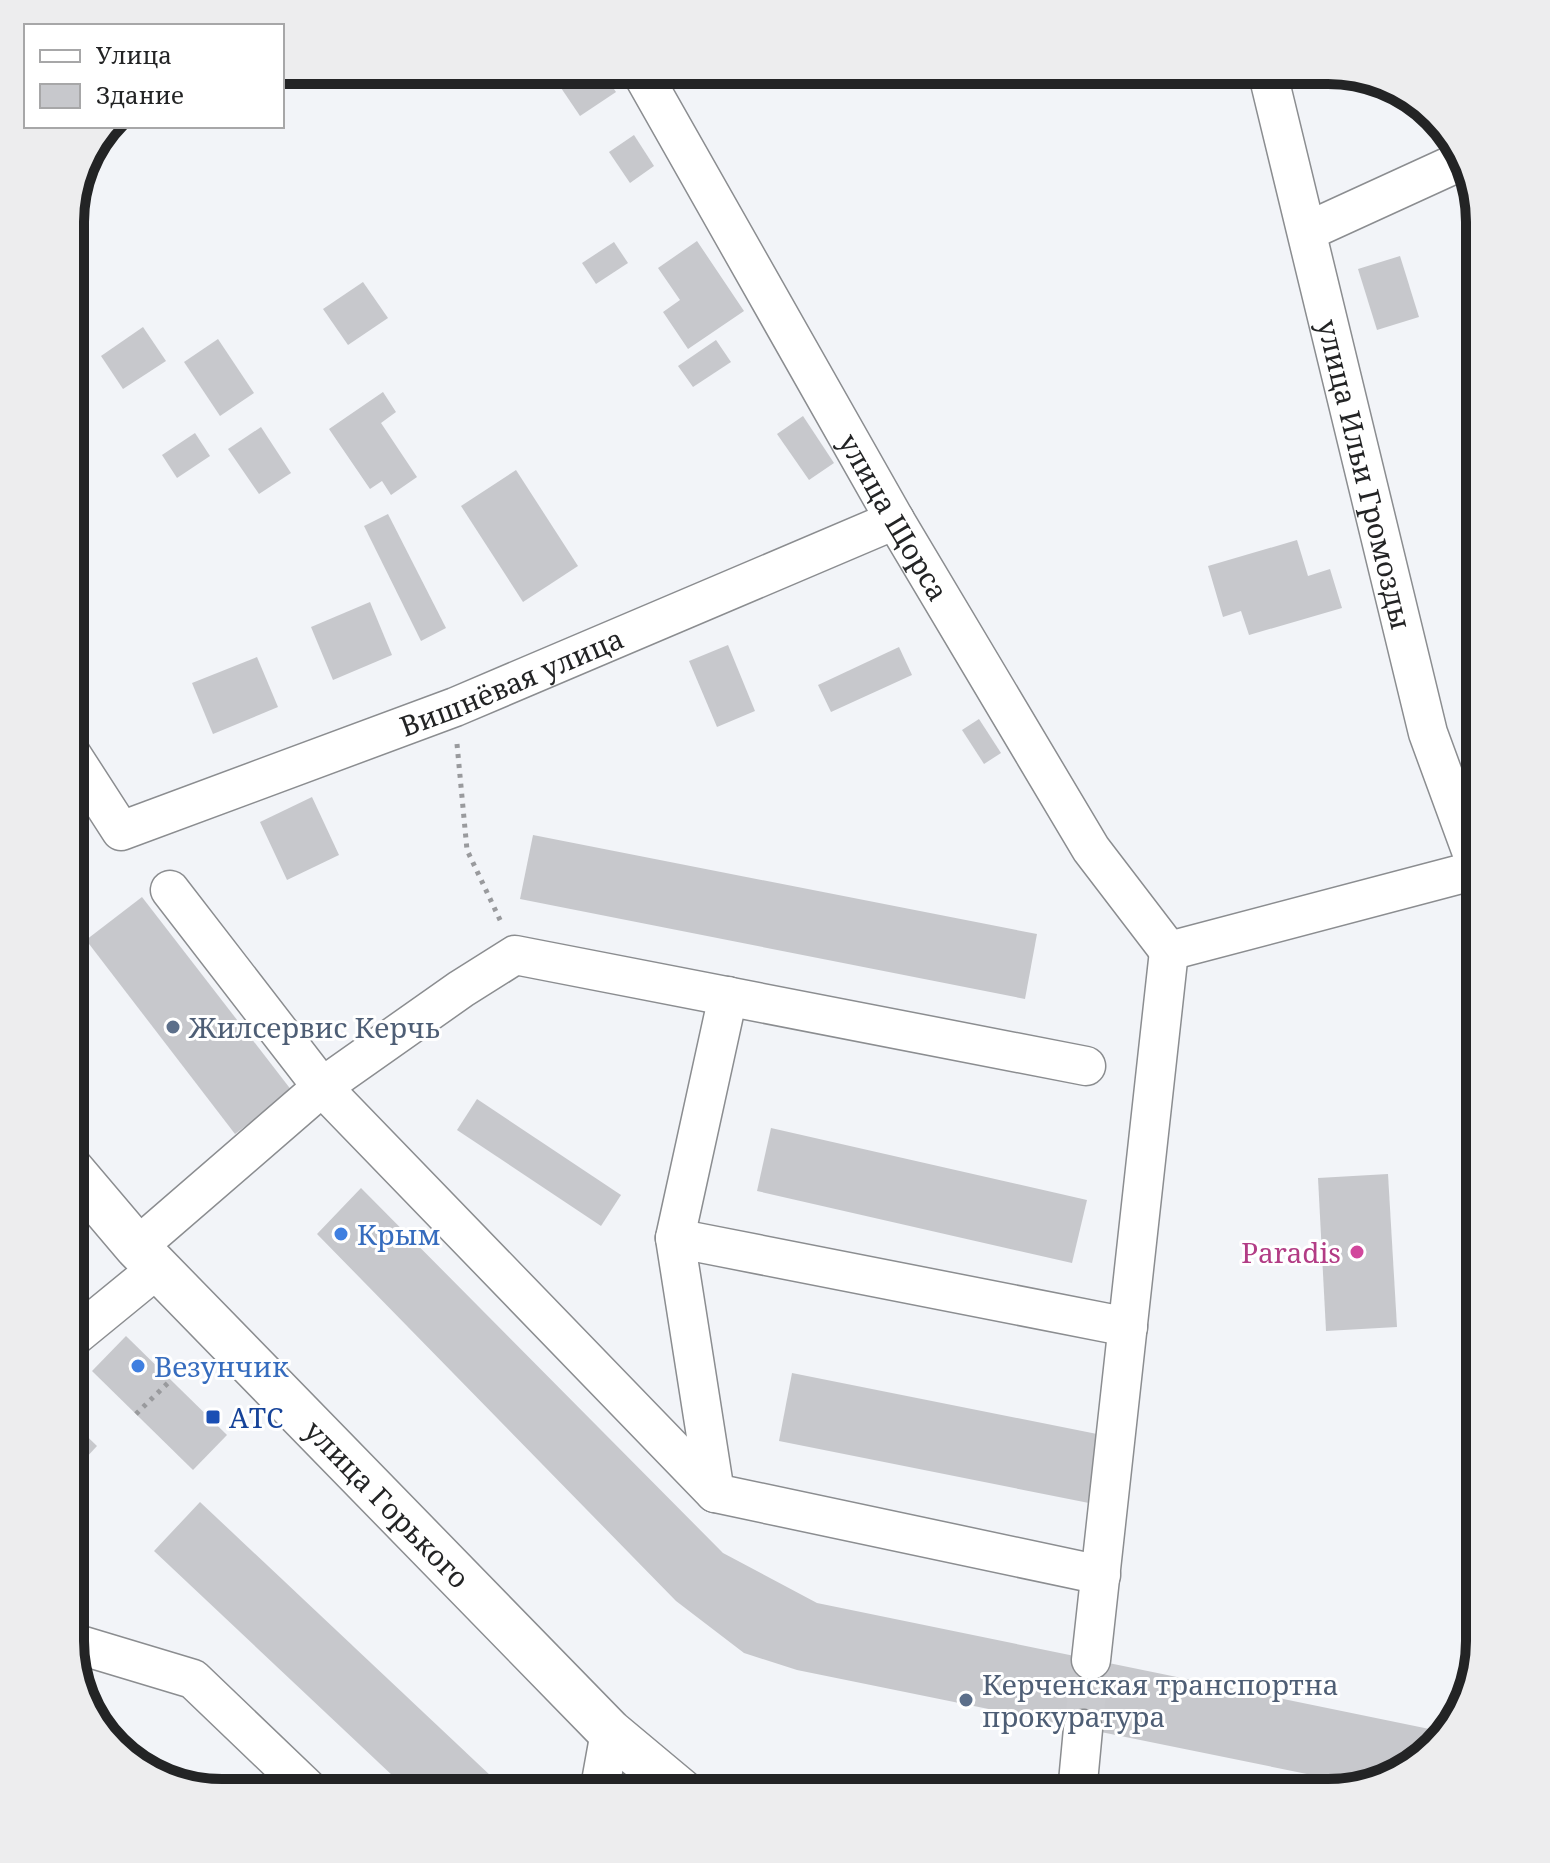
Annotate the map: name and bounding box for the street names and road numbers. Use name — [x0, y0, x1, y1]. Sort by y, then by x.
street label: улица Ильи Громозды — [1309, 316, 1421, 633]
street label: улица Щорса — [831, 426, 958, 608]
street label: Вишнёвая улица — [394, 619, 629, 745]
street label: улица Горького — [297, 1411, 478, 1596]

